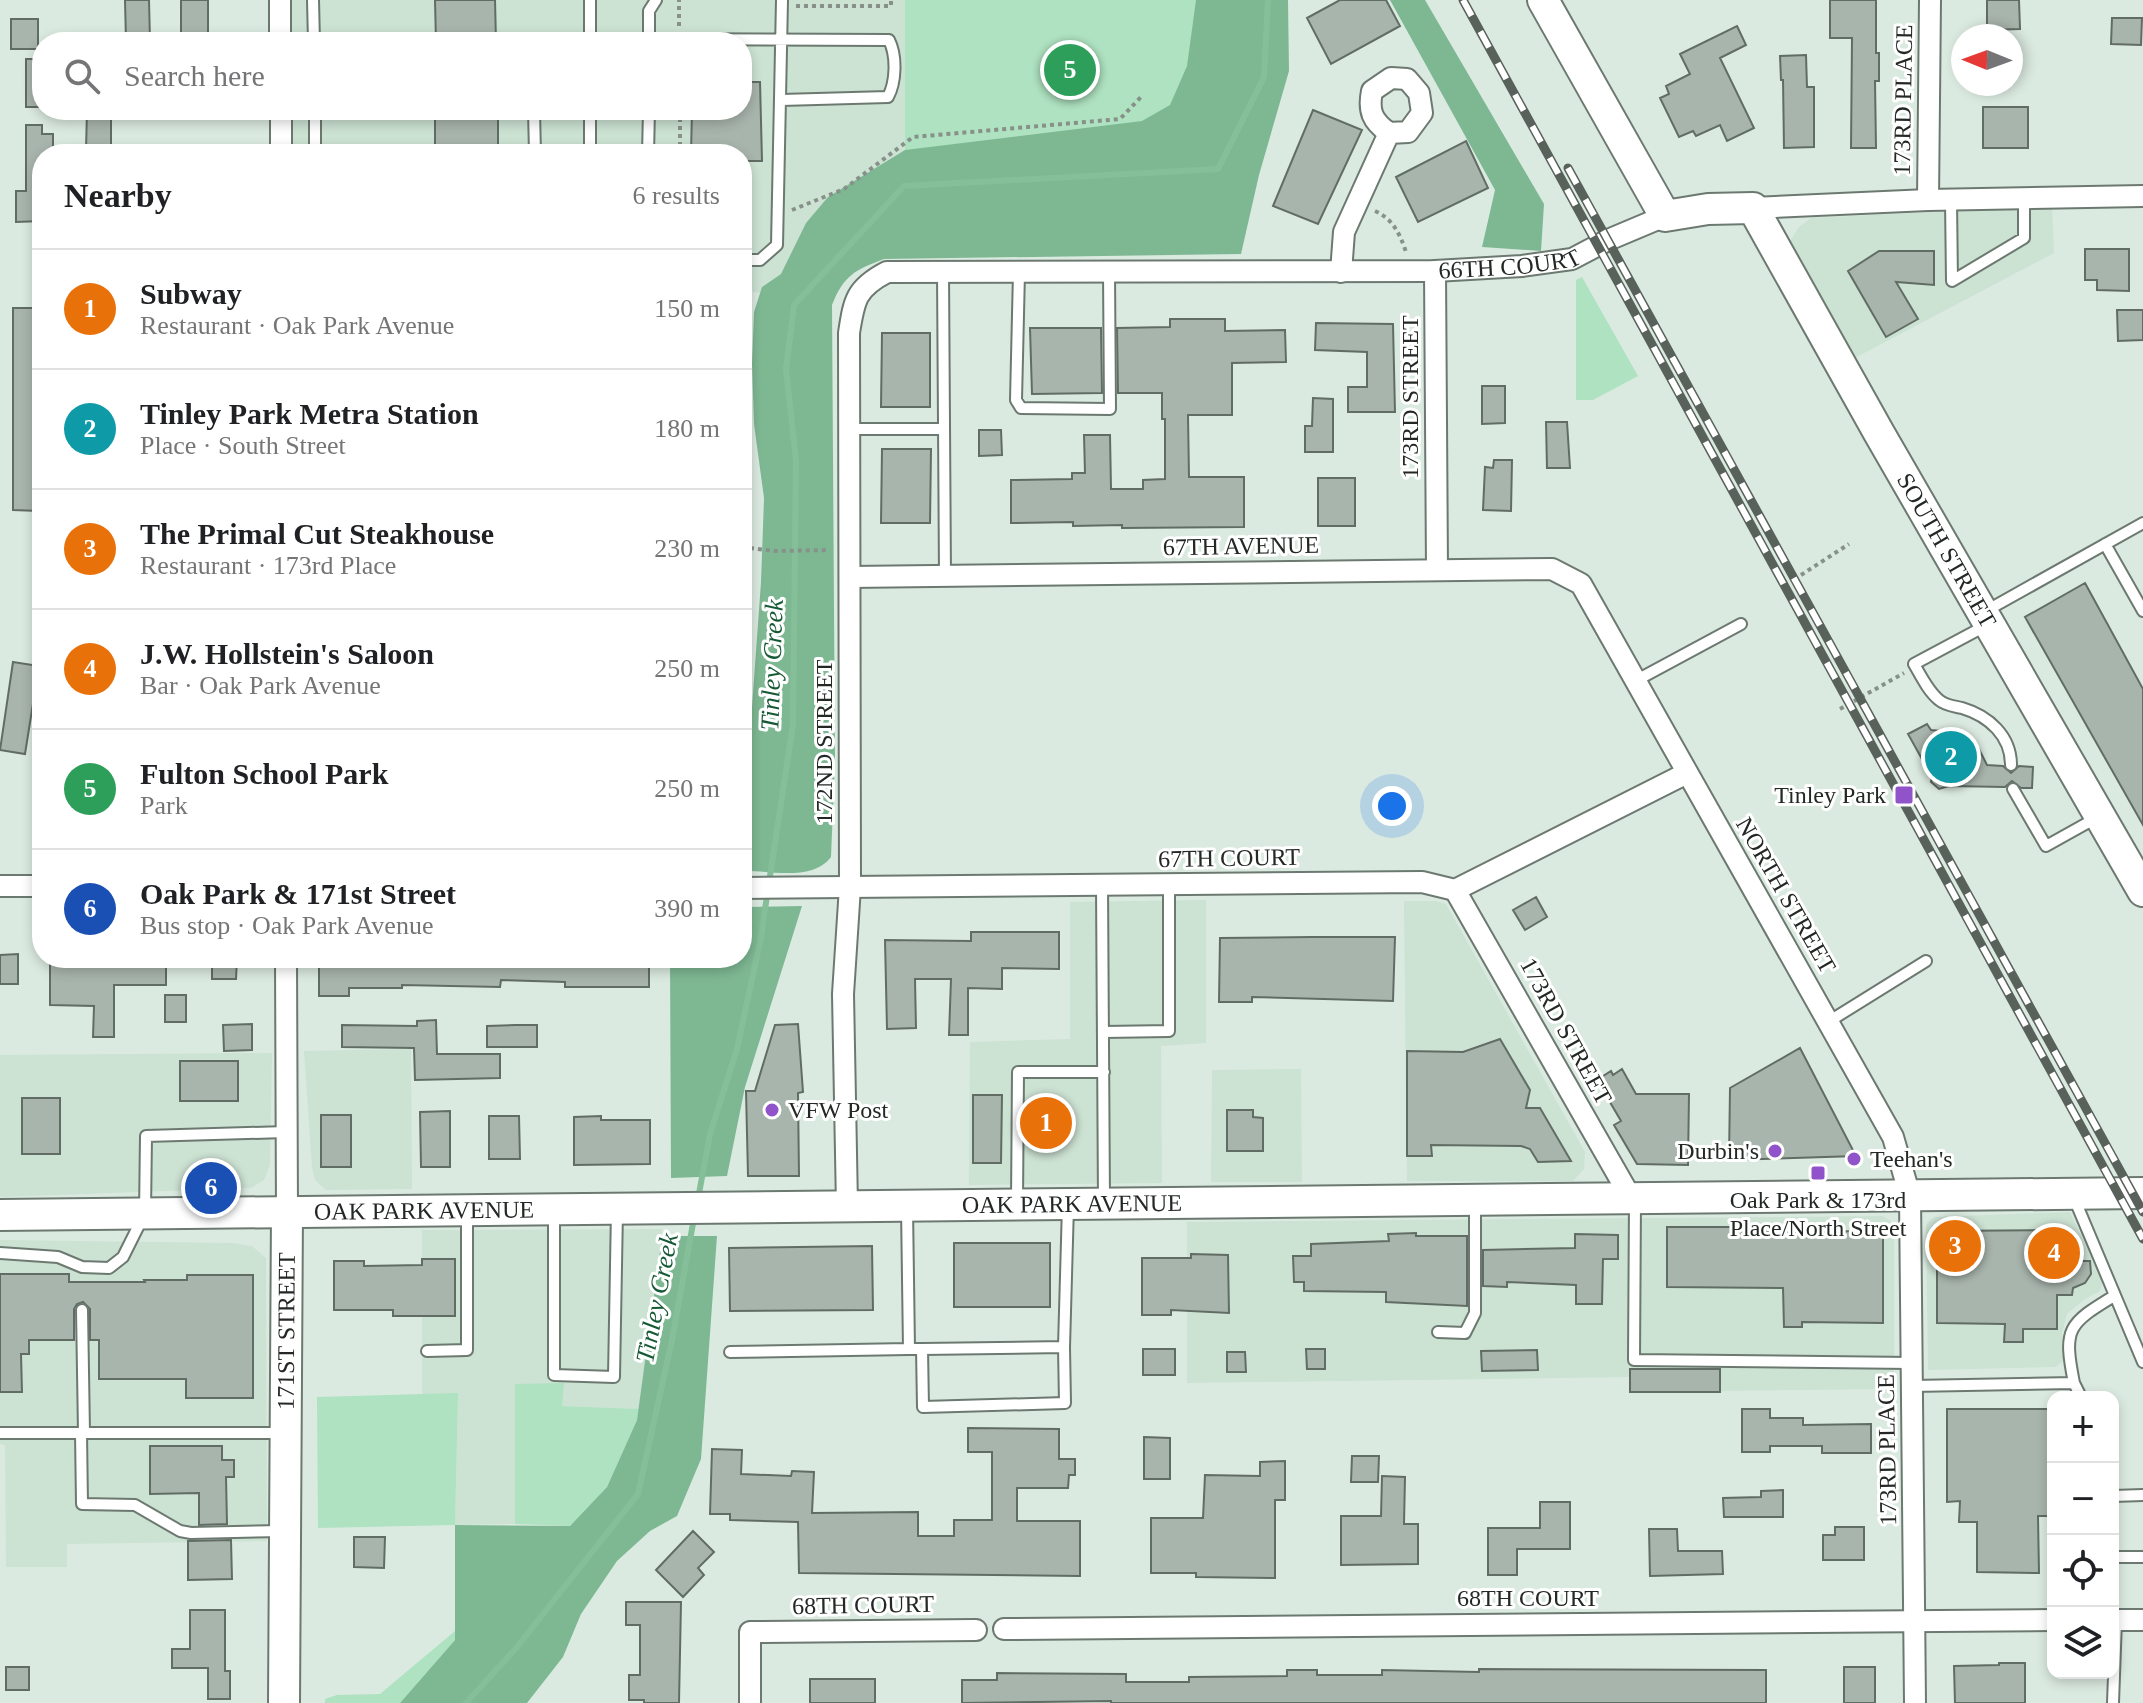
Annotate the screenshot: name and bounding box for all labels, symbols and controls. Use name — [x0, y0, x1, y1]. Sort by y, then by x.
street label: 173RD PLACE — [1889, 24, 1917, 176]
north arrow — [1951, 24, 2023, 96]
search box — [32, 32, 752, 120]
pin: 5 — [1044, 40, 1096, 100]
icon: search — [60, 54, 104, 98]
text: Search here — [124, 59, 265, 92]
text: Nearby — [64, 177, 172, 214]
text: 6 results — [633, 181, 720, 210]
street label: 66TH COURT — [1438, 244, 1585, 284]
text: Subway — [140, 277, 242, 310]
text: 1 — [84, 294, 97, 323]
text: 150 m — [654, 294, 720, 323]
text: Restaurant · Oak Park Avenue — [140, 311, 454, 340]
street label: 173RD STREET — [1397, 315, 1423, 479]
text: Tinley Park Metra Station — [140, 397, 479, 430]
text: 2 — [84, 414, 97, 443]
text: 180 m — [654, 414, 720, 443]
text: Place · South Street — [140, 431, 346, 460]
street label: SOUTH STREET — [1892, 468, 2002, 633]
text: The Primal Cut Steakhouse — [140, 517, 494, 550]
street label: 67TH AVENUE — [1163, 532, 1319, 560]
text: 3 — [84, 534, 97, 563]
text: 230 m — [654, 534, 720, 563]
text: Restaurant · 173rd Place — [140, 551, 396, 580]
water label: Tinley Creek — [755, 598, 789, 731]
text: J.W. Hollstein's Saloon — [140, 637, 434, 670]
text: 4 — [84, 654, 97, 683]
text: 250 m — [654, 654, 720, 683]
street label: 172ND STREET — [811, 659, 837, 824]
text: Bar · Oak Park Avenue — [140, 671, 381, 700]
pin: 2 — [1925, 727, 1977, 787]
text: Fulton School Park — [140, 757, 388, 790]
text: 5 — [84, 774, 97, 803]
text: 250 m — [654, 774, 720, 803]
place label: Tinley Park — [1774, 782, 1886, 808]
marker: Tinley Park — [1893, 784, 1915, 806]
your location — [1372, 786, 1412, 826]
text: Park — [140, 791, 188, 820]
street label: NORTH STREET — [1731, 813, 1841, 978]
street label: 67TH COURT — [1158, 844, 1301, 872]
text: Oak Park & 171st Street — [140, 877, 456, 910]
text: 6 — [84, 894, 97, 923]
text: 390 m — [654, 894, 720, 923]
text: Bus stop · Oak Park Avenue — [140, 911, 433, 940]
street label: 173RD STREET — [1515, 953, 1617, 1109]
pin: 1 — [1020, 1093, 1072, 1153]
place label: VFW Post — [788, 1097, 889, 1123]
marker: VFW Post — [763, 1101, 781, 1119]
place label: Durbin's — [1677, 1138, 1759, 1164]
marker: Durbin's — [1766, 1142, 1784, 1160]
place label: Teehan's — [1870, 1146, 1953, 1172]
marker: Teehan's — [1845, 1150, 1863, 1168]
pin: 6 — [185, 1158, 237, 1218]
marker: Oak Park & 173rd Place/North Street — [1809, 1164, 1827, 1182]
place label: Oak Park & 173rd Place/North Street — [1730, 1187, 1907, 1241]
street label: OAK PARK AVENUE — [962, 1190, 1182, 1218]
street label: OAK PARK AVENUE — [314, 1197, 534, 1225]
pin: 3 — [1929, 1216, 1981, 1276]
pin: 4 — [2028, 1223, 2080, 1283]
water label: Tinley Creek — [630, 1230, 684, 1365]
street label: 171ST STREET — [273, 1252, 300, 1410]
street label: 173RD PLACE — [1873, 1374, 1901, 1526]
map controls — [2047, 1391, 2119, 1679]
button: + — [2047, 1391, 2119, 1463]
button: − — [2047, 1463, 2119, 1535]
button: locate — [2047, 1535, 2119, 1607]
street label: 68TH COURT — [1457, 1585, 1599, 1611]
street label: 68TH COURT — [792, 1591, 935, 1619]
button: layers — [2047, 1607, 2119, 1679]

